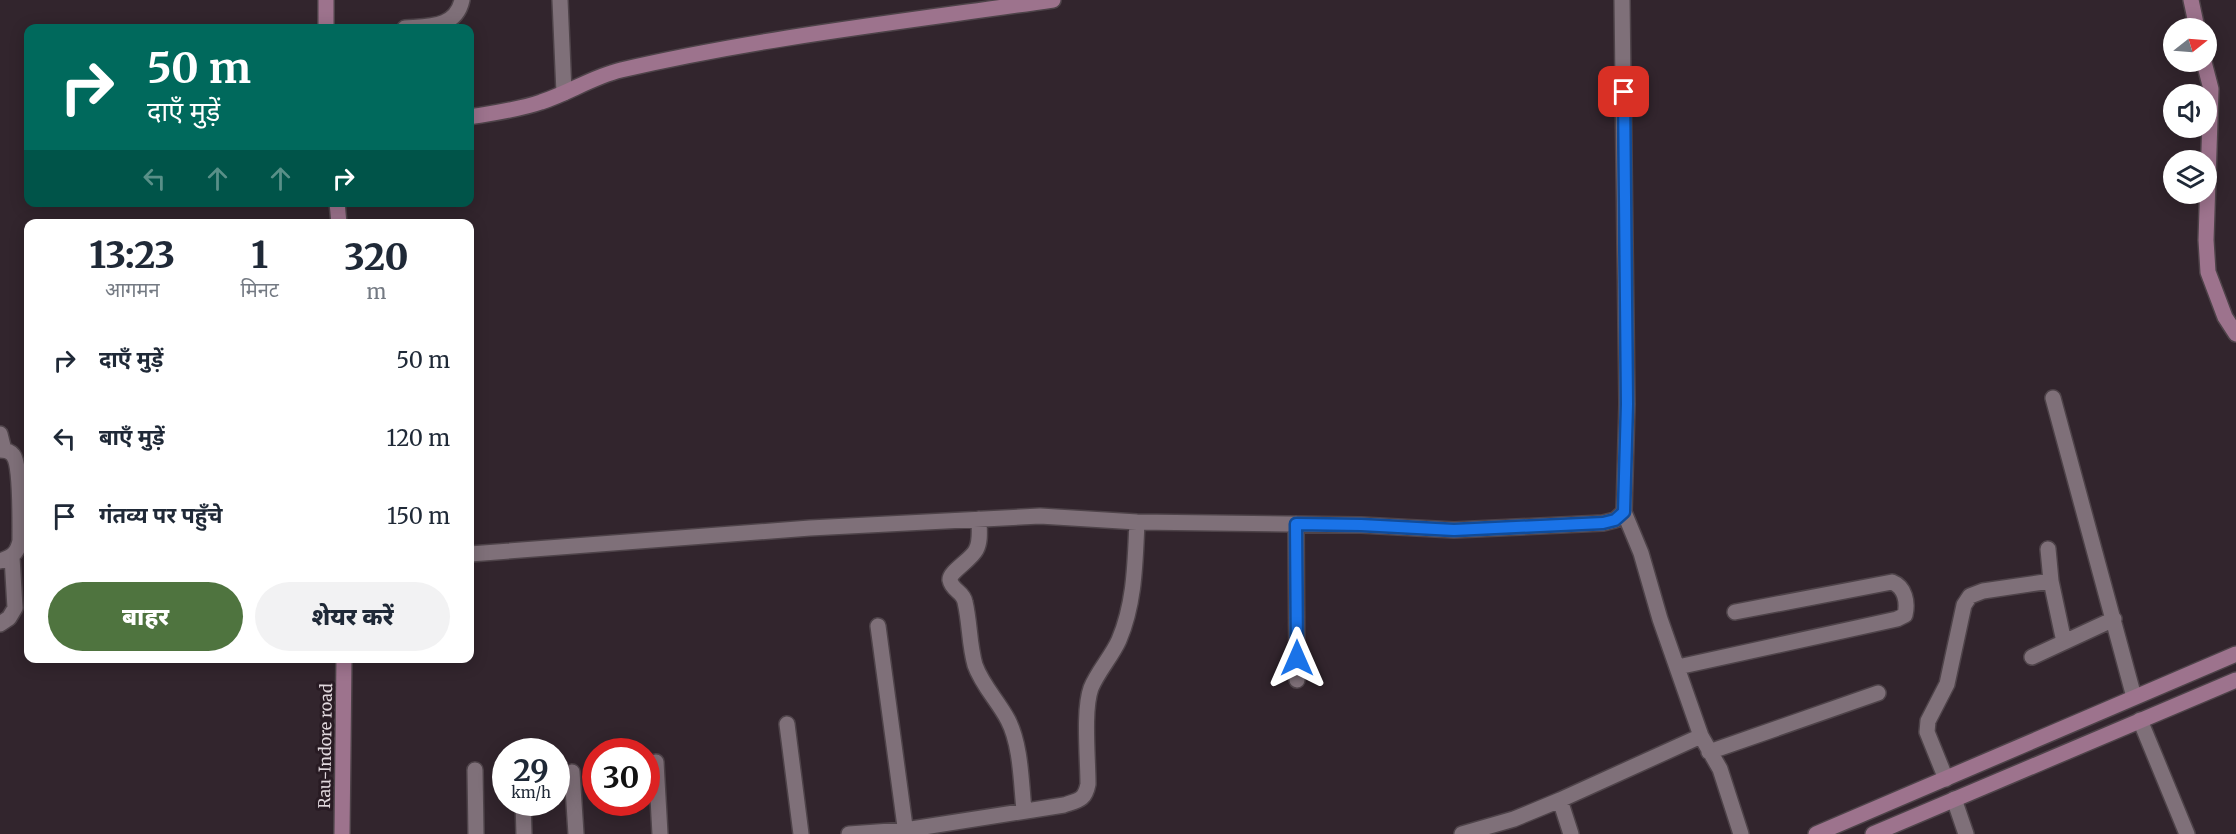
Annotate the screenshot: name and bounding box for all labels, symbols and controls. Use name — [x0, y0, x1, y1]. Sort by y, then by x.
north arrow — [2163, 18, 2217, 72]
map controls — [2163, 18, 2217, 204]
text: 50 m — [147, 42, 251, 94]
icon: right — [48, 48, 126, 126]
pin — [1598, 66, 1649, 117]
icon: arrive — [1607, 75, 1640, 108]
button: sound — [2163, 84, 2217, 138]
text: दाएँ मुड़ें — [147, 94, 220, 128]
button: layers — [2163, 150, 2217, 204]
icon: left — [138, 162, 171, 195]
icon: ahead — [201, 162, 234, 195]
icon: ahead — [264, 162, 297, 195]
icon: right — [327, 162, 360, 195]
text: 13:23 — [89, 233, 175, 278]
text: 1 — [251, 233, 268, 278]
text: 320 — [344, 235, 409, 280]
text: आगमन — [105, 277, 160, 302]
text: मिनट — [241, 277, 279, 302]
text: m — [366, 279, 386, 304]
icon: right — [48, 344, 81, 377]
text: दाएँ मुड़ें — [99, 345, 163, 373]
text: 50 m — [396, 346, 450, 374]
icon: left — [48, 422, 81, 455]
text: बाएँ मुड़ें — [99, 423, 165, 451]
text: 120 m — [386, 424, 450, 452]
icon: arrive — [48, 500, 81, 533]
text: गंतव्य पर पहुँचे — [99, 501, 223, 529]
text: 150 m — [387, 502, 450, 530]
button: बाहर — [48, 582, 243, 651]
button: शेयर करें — [255, 582, 450, 651]
position arrow — [1265, 626, 1329, 690]
street label: Rau-Indore road — [314, 683, 336, 809]
speed limit sign: 30 — [582, 738, 660, 816]
text: 29 — [513, 751, 549, 789]
text: km/h — [511, 783, 551, 802]

